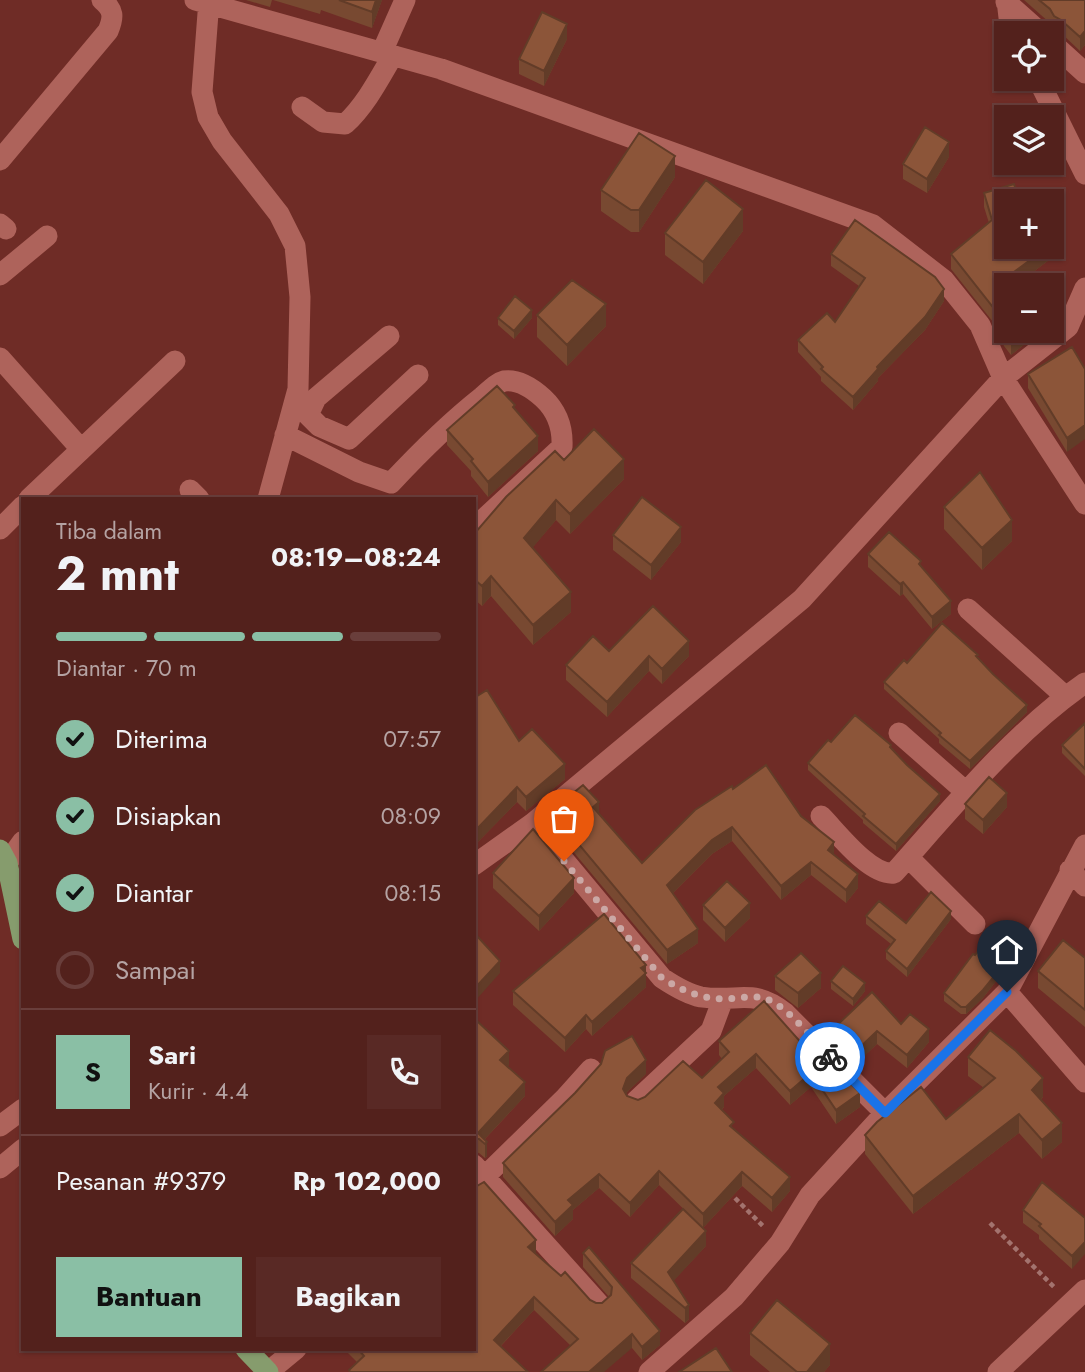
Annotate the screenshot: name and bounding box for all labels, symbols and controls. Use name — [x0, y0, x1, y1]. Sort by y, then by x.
map controls — [994, 21, 1064, 343]
button: locate — [994, 21, 1064, 91]
button: layers — [994, 105, 1064, 175]
button: + — [994, 189, 1064, 259]
button: − — [994, 273, 1064, 343]
text: Tiba dalam — [56, 514, 162, 548]
text: 08:19–08:24 — [271, 538, 441, 576]
text: 2 mnt — [56, 541, 179, 607]
text: Diantar · 70 m — [56, 651, 197, 685]
icon: check — [56, 720, 94, 758]
text: Diterima — [115, 720, 208, 758]
text: 07:57 — [383, 722, 441, 756]
pin — [534, 789, 594, 861]
icon: check — [56, 797, 94, 835]
text: Disiapkan — [115, 797, 222, 835]
text: 08:09 — [381, 799, 441, 833]
icon: bag — [545, 800, 583, 838]
icon: check — [56, 874, 94, 912]
text: Diantar — [115, 874, 193, 912]
text: 08:15 — [384, 876, 441, 910]
pin — [977, 920, 1037, 992]
icon: home — [988, 931, 1026, 969]
text: Sampai — [115, 951, 196, 989]
courier — [795, 1022, 865, 1092]
button: phone — [367, 1035, 441, 1109]
text: Sari — [148, 1036, 196, 1074]
icon: bike — [811, 1038, 849, 1076]
text: S — [85, 1053, 101, 1091]
text: Kurir · 4.4 — [148, 1074, 249, 1108]
text: Pesanan #9379 — [56, 1162, 227, 1200]
text: Rp 102,000 — [293, 1162, 441, 1200]
button: Bantuan — [56, 1257, 242, 1337]
button: Bagikan — [256, 1257, 441, 1337]

